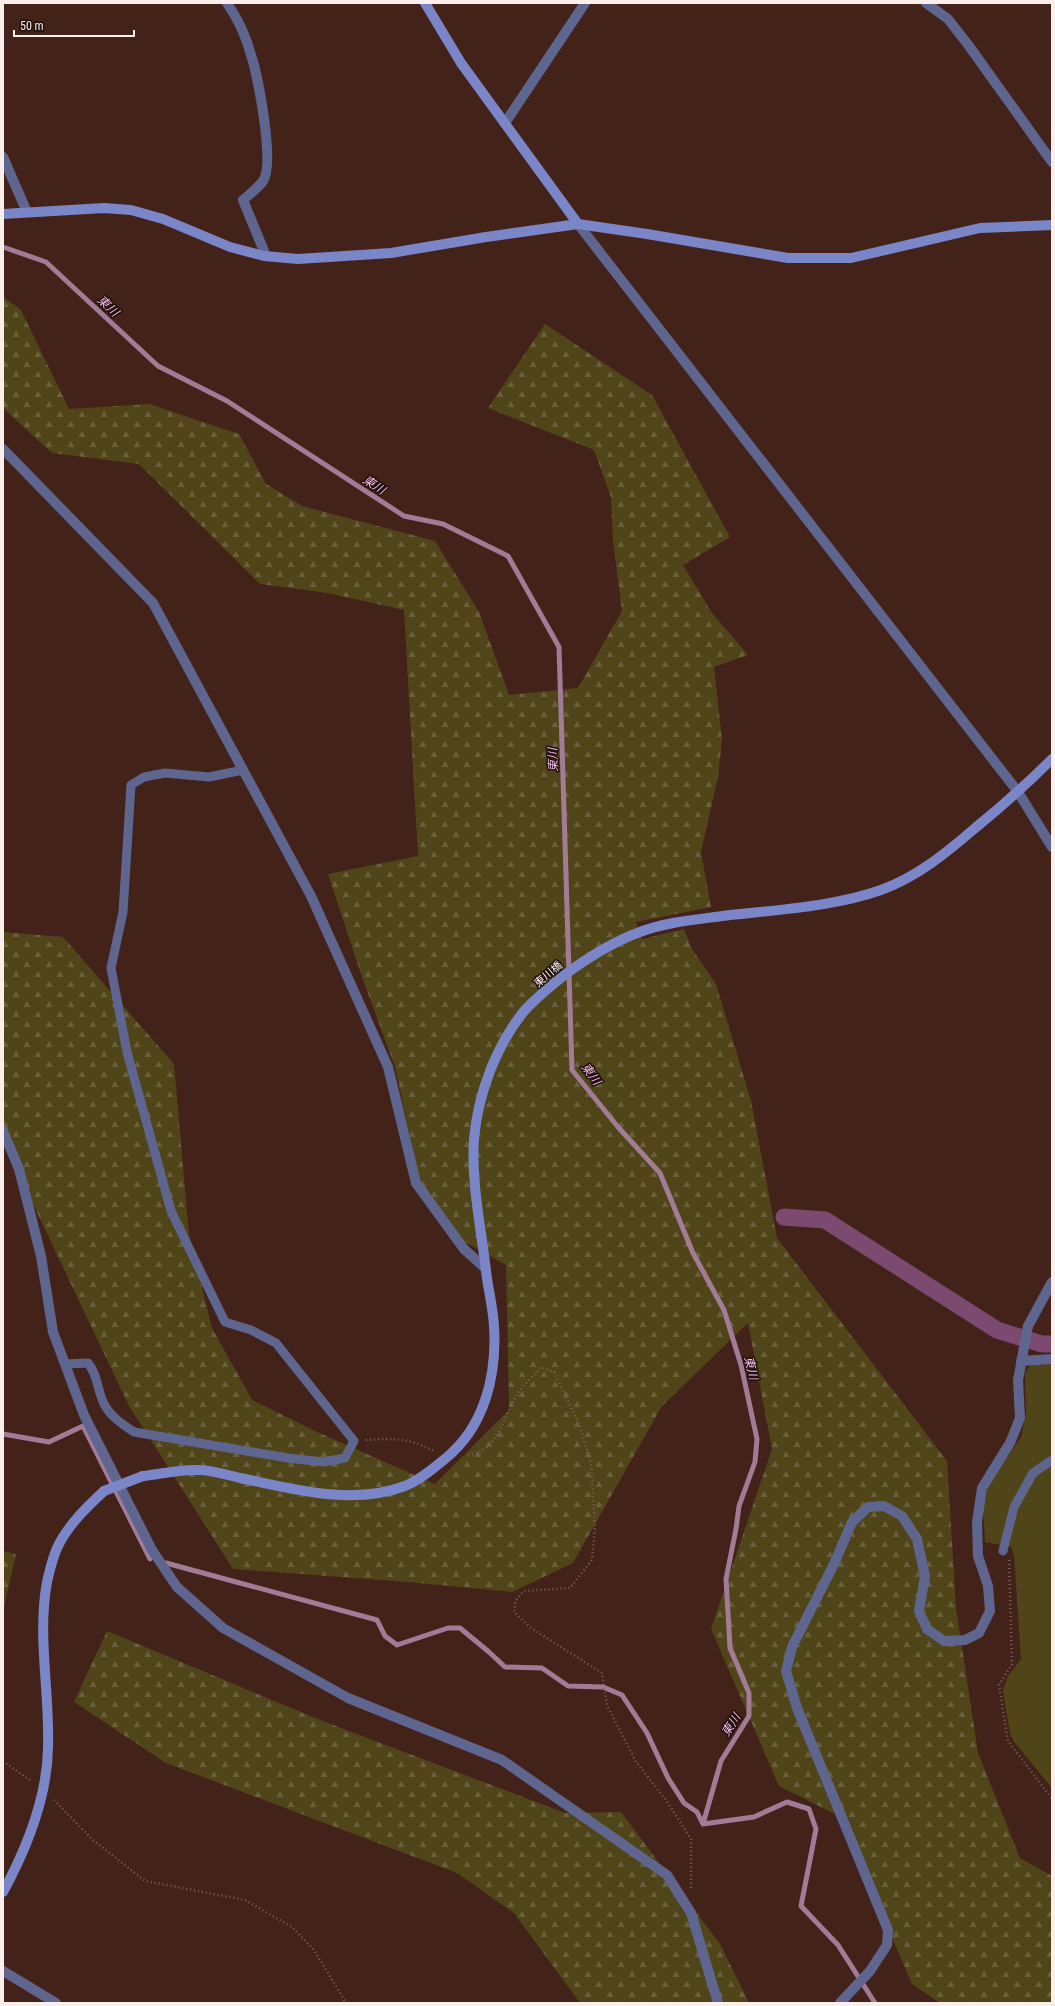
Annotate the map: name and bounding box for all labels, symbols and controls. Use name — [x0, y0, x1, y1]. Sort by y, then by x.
scale bar — [14, 12, 134, 38]
text: 50 m — [20, 19, 44, 33]
water label: 東川 — [94, 293, 123, 321]
water label: 東川 — [360, 473, 390, 498]
water label: 東川 — [546, 746, 560, 772]
street label: 東川橋 — [532, 959, 565, 990]
water label: 東川 — [578, 1060, 605, 1089]
water label: 東川 — [741, 1355, 761, 1383]
water label: 東川 — [719, 1709, 744, 1739]

